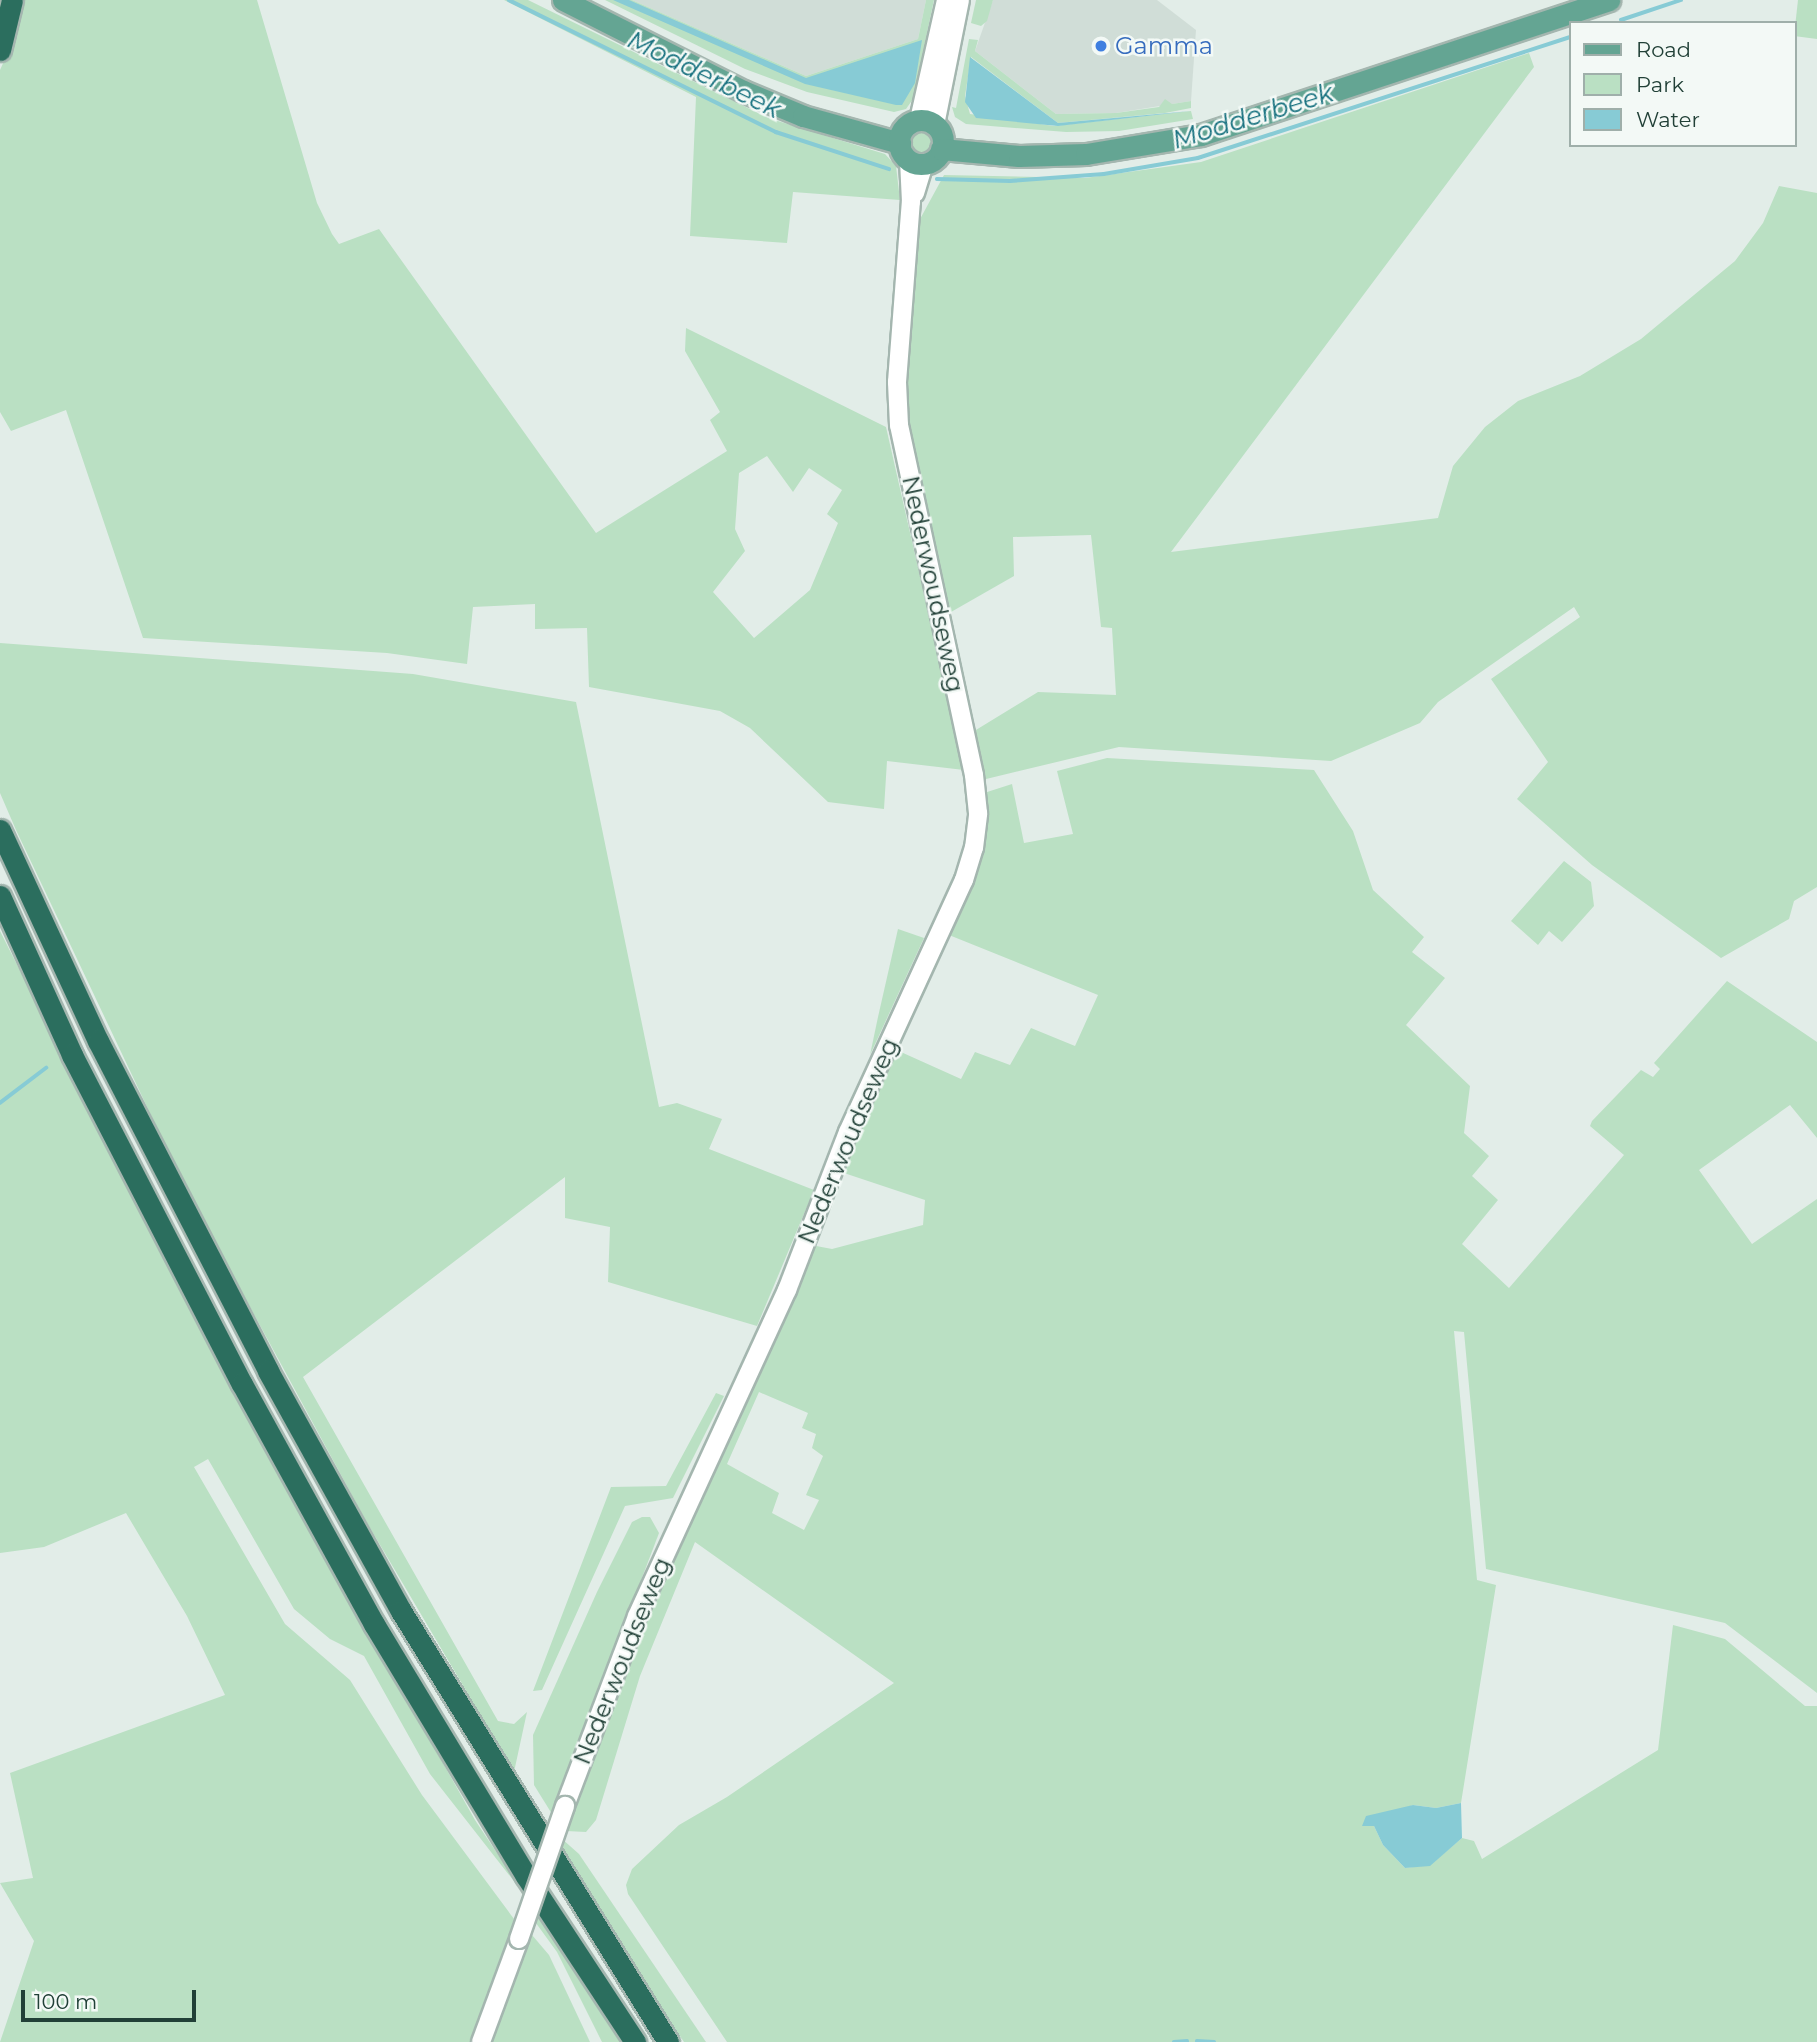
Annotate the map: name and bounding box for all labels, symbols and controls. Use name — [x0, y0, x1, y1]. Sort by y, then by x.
legend — [1568, 21, 1796, 147]
water label: Modderbeek — [622, 24, 786, 126]
place label: Gamma — [1115, 32, 1213, 60]
text: Road — [1636, 37, 1691, 62]
marker: Gamma — [1093, 38, 1109, 54]
text: Park — [1636, 72, 1684, 97]
water label: Modderbeek — [1169, 78, 1337, 156]
text: Water — [1636, 107, 1700, 132]
street label: Nederwoudseweg — [896, 473, 970, 695]
street label: Nederwoudseweg — [792, 1034, 904, 1248]
street label: Nederwoudseweg — [567, 1553, 677, 1769]
scale bar — [24, 1976, 200, 2020]
text: 100 m — [34, 1989, 97, 2014]

